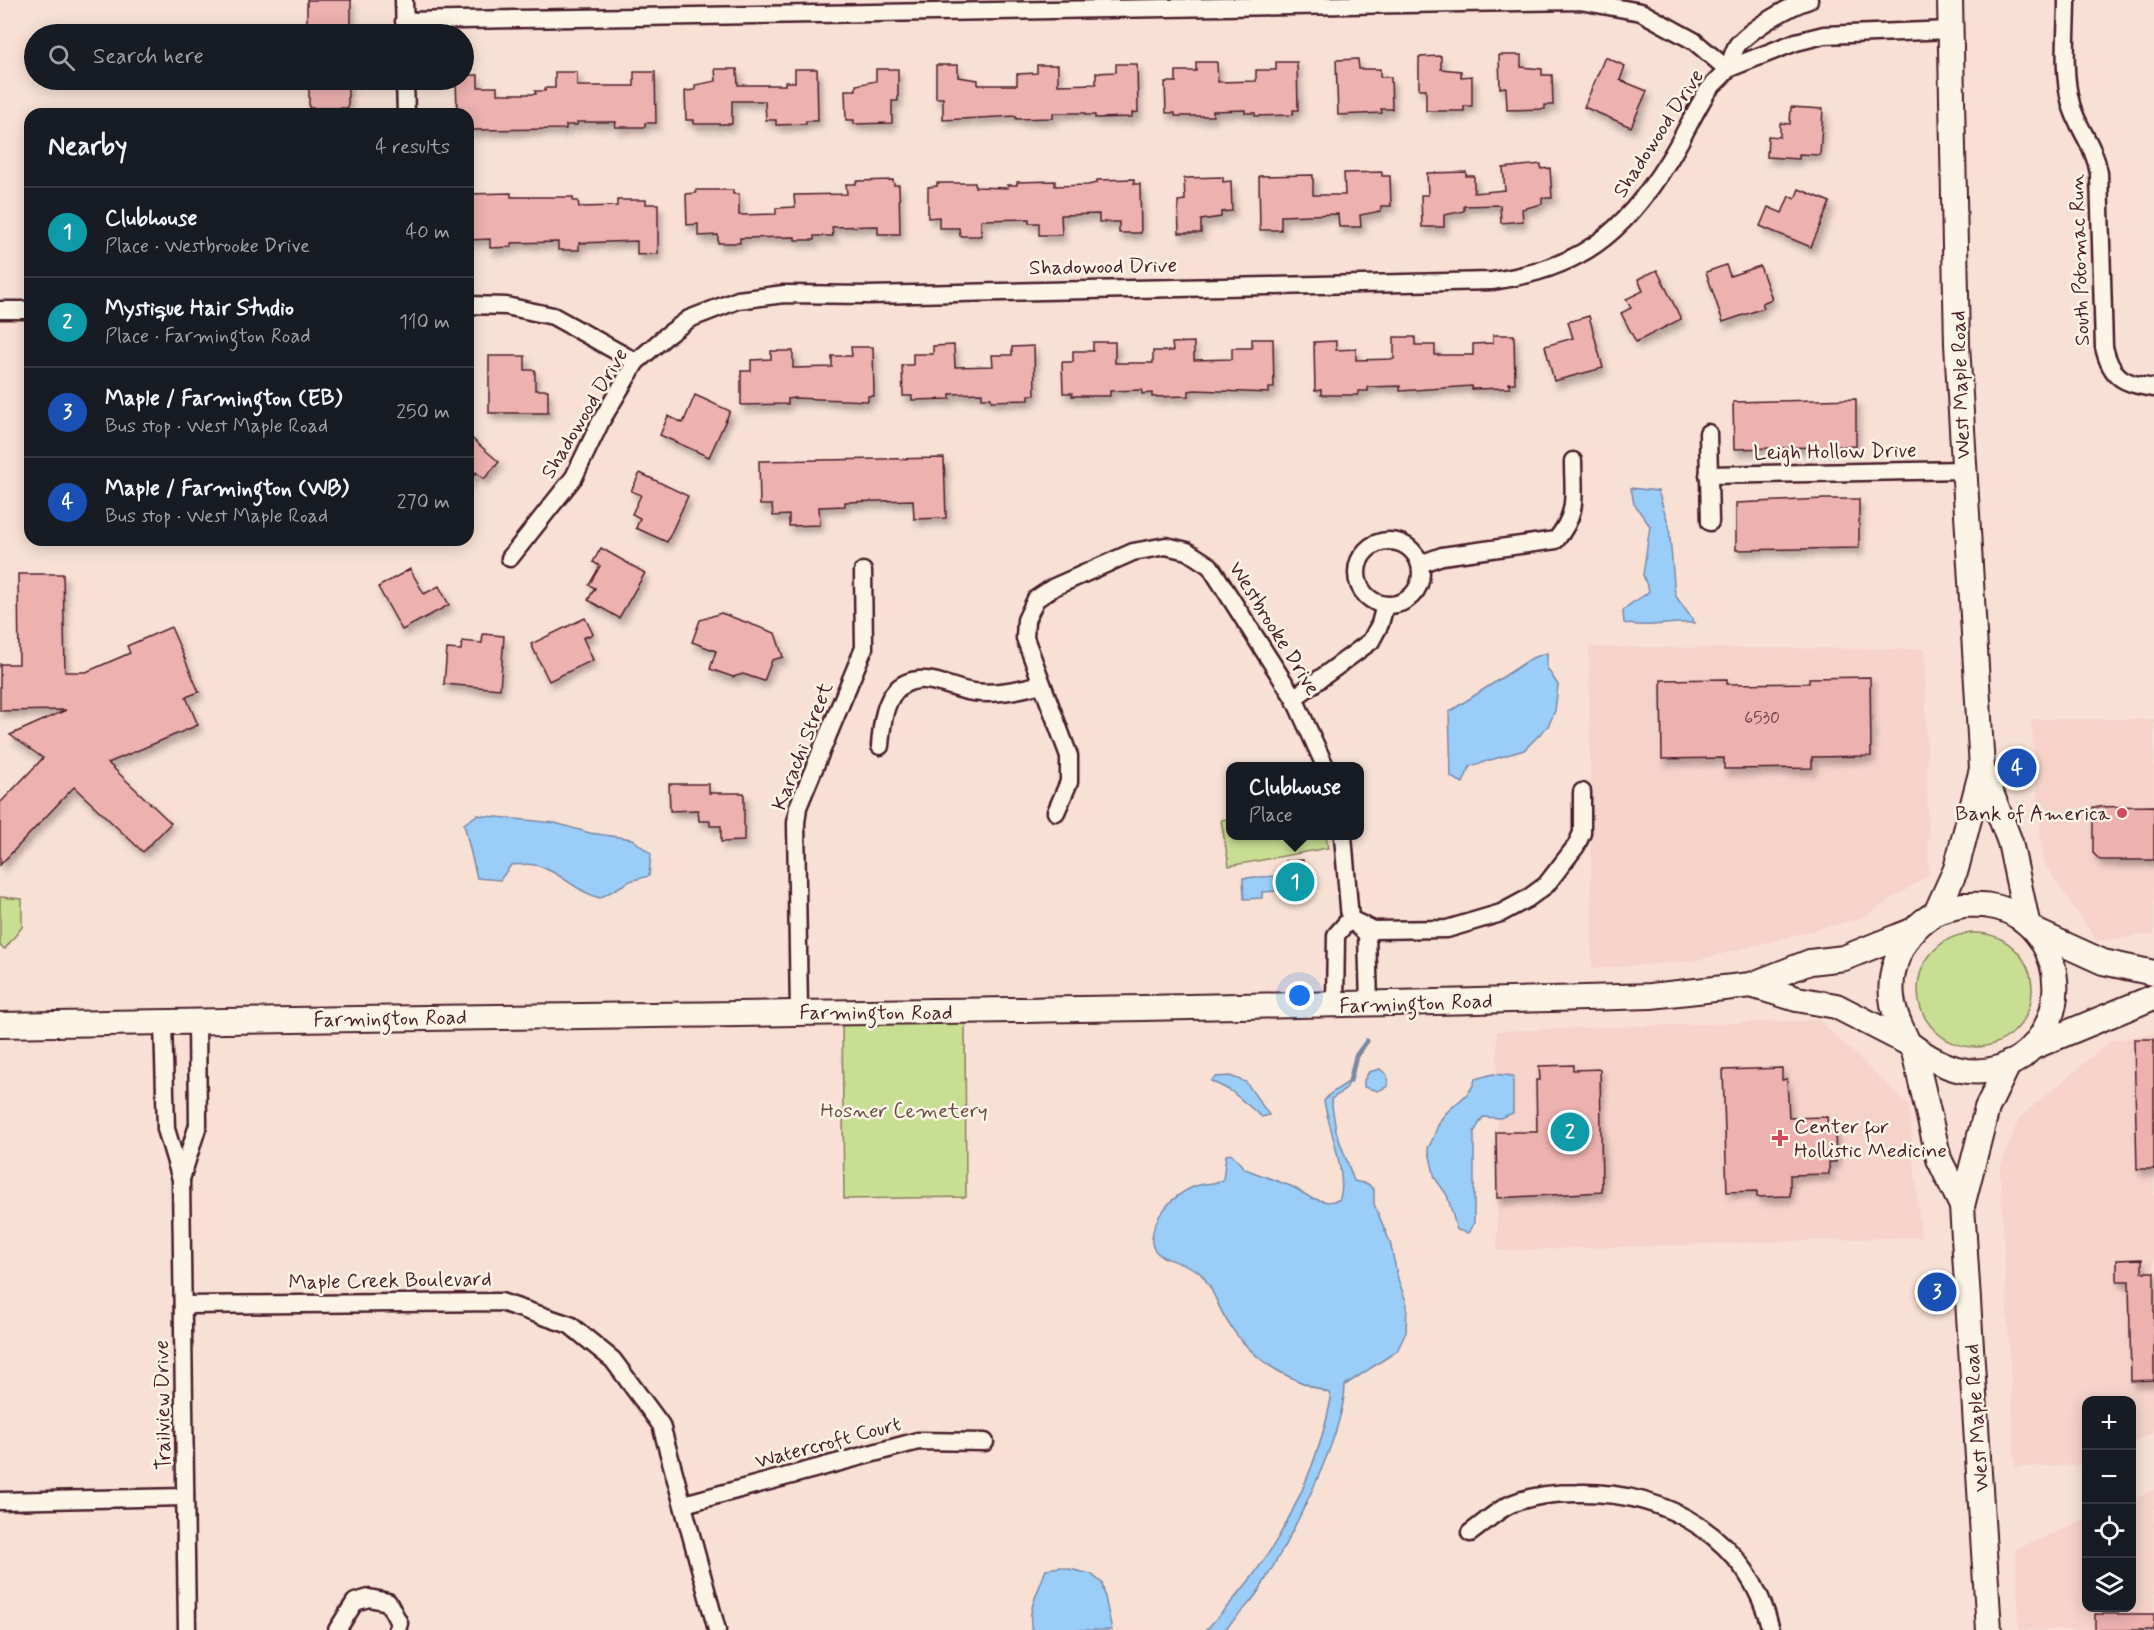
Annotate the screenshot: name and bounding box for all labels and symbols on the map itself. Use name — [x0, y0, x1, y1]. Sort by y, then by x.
street label: Shadowood Drive — [1607, 64, 1711, 203]
street label: South Potomac Run — [2063, 173, 2097, 346]
street label: Shadowood Drive — [1029, 252, 1177, 282]
street label: West Maple Road — [1944, 310, 1978, 460]
street label: Shadowood Drive — [535, 343, 635, 484]
street label: Leigh Hollow Drive — [1753, 437, 1917, 467]
street label: Westbrooke Drive — [1222, 556, 1327, 701]
street label: Karachi Street — [766, 678, 840, 814]
house number: 6530 — [1744, 706, 1780, 730]
pin: 4 — [1998, 746, 2036, 790]
place label: Bank of America — [1955, 800, 2110, 828]
marker: Bank of America — [2115, 806, 2129, 820]
pin: 1 — [1276, 860, 1314, 904]
your location — [1285, 981, 1314, 1010]
street label: Farmington Road — [1339, 987, 1493, 1023]
street label: Farmington Road — [799, 999, 953, 1029]
street label: Farmington Road — [313, 1004, 467, 1036]
park label: Hosner Cemetery — [820, 1097, 988, 1125]
pin: 2 — [1550, 1110, 1590, 1154]
place label: Center for Hollistic Medicine — [1794, 1113, 1947, 1165]
marker: Center for Hollistic Medicine — [1771, 1129, 1789, 1147]
street label: Maple Creek Boulevard — [288, 1265, 492, 1297]
pin: 3 — [1918, 1270, 1956, 1314]
street label: Trailview Drive — [148, 1340, 178, 1470]
street label: West Maple Road — [1958, 1343, 1996, 1493]
street label: Watercroft Court — [752, 1410, 904, 1476]

